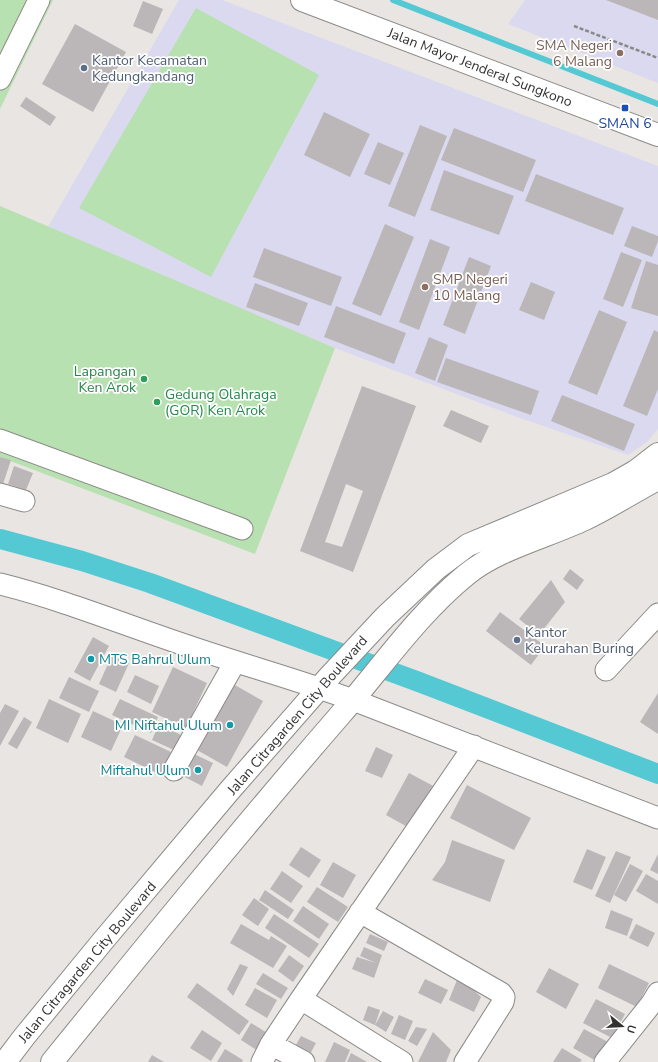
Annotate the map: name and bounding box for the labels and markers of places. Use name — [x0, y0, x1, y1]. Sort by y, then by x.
place label: SMA Negeri 6 Malang — [536, 36, 612, 71]
marker: SMA Negeri 6 Malang — [615, 48, 625, 58]
place label: Kantor Kecamatan Kedungkandang — [92, 51, 207, 86]
marker: Kantor Kecamatan Kedungkandang — [79, 63, 89, 73]
marker: SMAN 6 — [620, 103, 630, 113]
place label: SMAN 6 — [598, 114, 652, 133]
place label: SMP Negeri 10 Malang — [433, 270, 508, 305]
marker: SMP Negeri 10 Malang — [420, 282, 430, 292]
place label: Lapangan Ken Arok — [74, 362, 137, 397]
marker: Lapangan Ken Arok — [139, 374, 149, 384]
place label: Gedung Olahraga (GOR) Ken Arok — [165, 385, 277, 420]
marker: Gedung Olahraga (GOR) Ken Arok — [152, 397, 162, 407]
place label: Kantor Kelurahan Buring — [525, 623, 634, 658]
marker: Kantor Kelurahan Buring — [512, 635, 522, 645]
place label: MTS Bahrul Ulum — [99, 650, 211, 669]
marker: MTS Bahrul Ulum — [86, 654, 96, 664]
place label: MI Niftahul Ulum — [115, 716, 222, 735]
marker: MI Niftahul Ulum — [225, 720, 235, 730]
place label: Miftahul Ulum — [100, 761, 190, 780]
marker: Miftahul Ulum — [193, 765, 203, 775]

